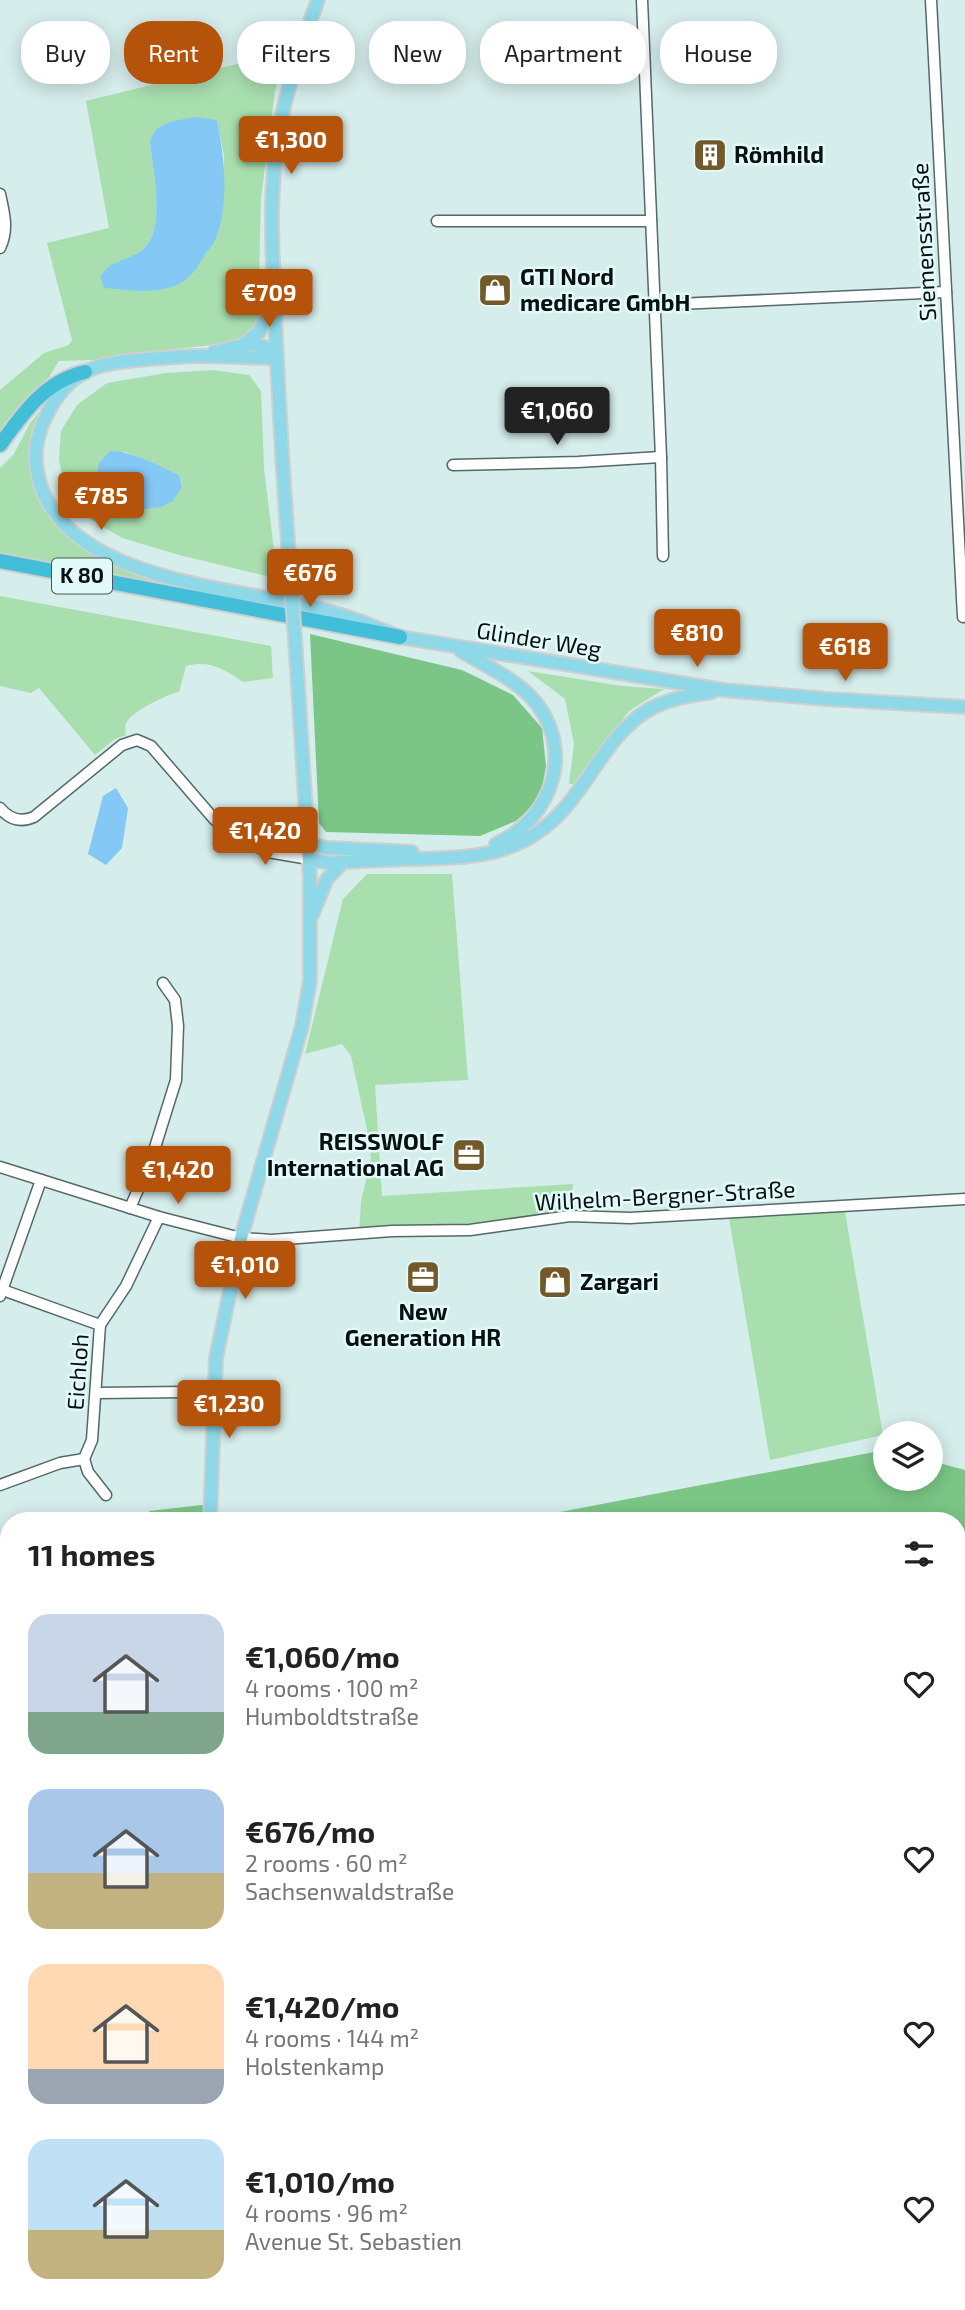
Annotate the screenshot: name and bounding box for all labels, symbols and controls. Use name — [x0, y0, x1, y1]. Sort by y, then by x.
chip: Buy — [21, 21, 110, 84]
chip: Rent — [124, 21, 223, 84]
chip: Filters — [237, 21, 355, 84]
chip: New — [369, 21, 466, 84]
chip: Apartment — [480, 21, 646, 84]
chip: House — [660, 21, 777, 84]
pin: €1,300 — [234, 116, 348, 176]
text: €1,300 — [255, 125, 327, 153]
building icon: Römhild — [691, 136, 729, 174]
place label: Römhild — [734, 140, 824, 168]
street label: Siemensstraße — [905, 162, 941, 322]
place label: GTI Nord medicare GmbH — [520, 262, 690, 316]
pin: €709 — [228, 270, 310, 329]
shop icon: GTI Nord medicare GmbH — [476, 271, 514, 309]
text: €709 — [242, 278, 297, 306]
pin: €1,060 — [500, 388, 614, 447]
text: €1,060 — [521, 396, 593, 424]
pin: €785 — [60, 472, 142, 532]
text: €785 — [74, 481, 128, 509]
pin: €676 — [269, 550, 351, 609]
road number: K 80 — [52, 558, 112, 594]
text: €676 — [283, 558, 337, 586]
pin: €810 — [656, 610, 738, 669]
street label: Glinder Weg — [475, 615, 604, 663]
text: €810 — [670, 618, 724, 646]
pin: €618 — [804, 624, 886, 683]
text: €618 — [819, 632, 871, 660]
pin: €1,420 — [208, 808, 322, 867]
text: €1,420 — [229, 816, 301, 844]
place label: REISSWOLF International AG — [267, 1127, 444, 1181]
office icon: REISSWOLF International AG — [450, 1136, 488, 1174]
pin: €1,420 — [121, 1146, 235, 1206]
text: €1,420 — [142, 1155, 214, 1183]
street label: Wilhelm-Bergner-Straße — [534, 1174, 796, 1216]
pin: €1,010 — [188, 1242, 302, 1301]
text: €1,010 — [210, 1250, 280, 1278]
office icon: New Generation HR — [404, 1258, 442, 1296]
shop icon: Zargari — [536, 1263, 574, 1301]
place label: Zargari — [580, 1267, 659, 1295]
place label: New Generation HR — [345, 1297, 501, 1351]
street label: Eichloh — [60, 1333, 94, 1411]
pin: €1,230 — [172, 1380, 286, 1440]
text: €1,230 — [193, 1389, 265, 1417]
map controls — [873, 1421, 943, 1491]
button: layers — [873, 1421, 943, 1491]
icon: filters — [900, 1535, 938, 1573]
text: 11 homes — [28, 1536, 155, 1572]
text: €1,060/mo — [245, 1638, 400, 1674]
icon: home — [84, 1642, 168, 1726]
icon: heart — [900, 1665, 938, 1703]
text: 4 rooms · 100 m² — [245, 1674, 419, 1702]
text: Humboldtstraße — [245, 1702, 419, 1730]
text: €676/mo — [245, 1813, 375, 1849]
icon: home — [84, 1817, 168, 1901]
icon: heart — [900, 1840, 938, 1878]
text: 2 rooms · 60 m² — [245, 1849, 407, 1877]
text: Sachsenwaldstraße — [245, 1877, 454, 1905]
text: €1,420/mo — [245, 1988, 400, 2024]
icon: home — [84, 1992, 168, 2076]
icon: heart — [900, 2015, 938, 2053]
text: 4 rooms · 144 m² — [245, 2024, 419, 2052]
text: Holstenkamp — [245, 2052, 384, 2080]
text: €1,010/mo — [245, 2163, 395, 2199]
icon: home — [84, 2167, 168, 2251]
icon: heart — [900, 2190, 938, 2228]
text: 4 rooms · 96 m² — [245, 2199, 408, 2227]
text: Avenue St. Sebastien — [245, 2227, 462, 2255]

